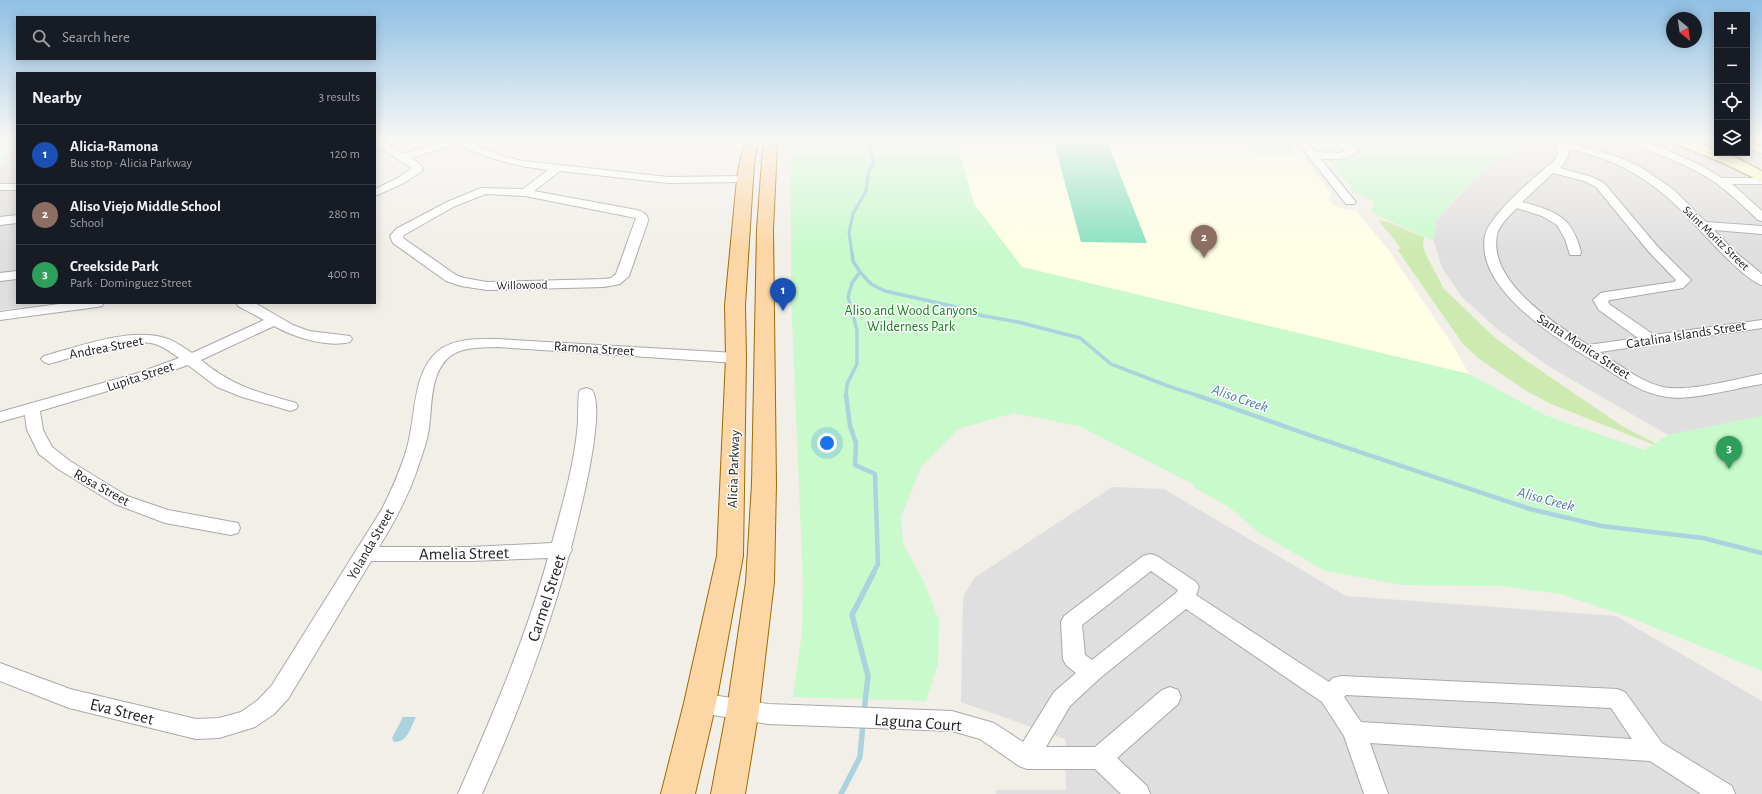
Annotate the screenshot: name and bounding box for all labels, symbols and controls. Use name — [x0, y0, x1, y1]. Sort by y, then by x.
north arrow — [1666, 12, 1702, 48]
map controls — [1714, 12, 1750, 156]
button: + — [1714, 12, 1750, 48]
search box — [16, 16, 376, 60]
icon: search — [30, 27, 52, 49]
text: Search here — [62, 30, 130, 45]
button: − — [1714, 48, 1750, 84]
button: locate — [1714, 84, 1750, 120]
text: Nearby — [32, 89, 82, 106]
text: 3 results — [319, 91, 360, 104]
button: layers — [1714, 120, 1750, 156]
text: Alicia-Ramona — [70, 139, 158, 154]
text: 1 — [43, 148, 47, 161]
text: 120 m — [330, 148, 360, 161]
text: Bus stop · Alicia Parkway — [70, 157, 192, 170]
text: Aliso Viejo Middle School — [70, 199, 221, 214]
street label: Saint Moritz Street — [1681, 204, 1751, 273]
text: 2 — [42, 208, 48, 221]
text: 280 m — [329, 208, 360, 221]
text: School — [70, 217, 104, 230]
pin: 2 — [1191, 225, 1217, 258]
text: Creekside Park — [70, 259, 159, 274]
text: 3 — [42, 268, 48, 281]
text: 400 m — [327, 268, 360, 281]
text: Park · Dominguez Street — [70, 277, 192, 290]
pin: 1 — [770, 278, 796, 311]
street label: Willowood — [496, 279, 548, 291]
park label: Aliso and Wood Canyons Wilderness Park — [844, 304, 978, 334]
street label: Santa Monica Street — [1534, 311, 1633, 382]
street label: Catalina Islands Street — [1625, 319, 1747, 351]
street label: Andrea Street — [68, 334, 145, 362]
street label: Ramona Street — [553, 339, 635, 359]
street label: Lupita Street — [105, 359, 176, 394]
water label: Aliso Creek — [1209, 382, 1270, 415]
street label: Alicia Parkway — [726, 430, 742, 508]
your location — [817, 433, 837, 453]
pin: 3 — [1716, 436, 1742, 469]
street label: Rosa Street — [71, 467, 132, 509]
water label: Aliso Creek — [1515, 484, 1576, 514]
street label: Yolanda Street — [345, 506, 397, 582]
street label: Amelia Street — [419, 544, 510, 563]
street label: Carmel Street — [524, 552, 569, 644]
street label: Eva Street — [88, 695, 156, 728]
street label: Laguna Court — [874, 711, 963, 734]

